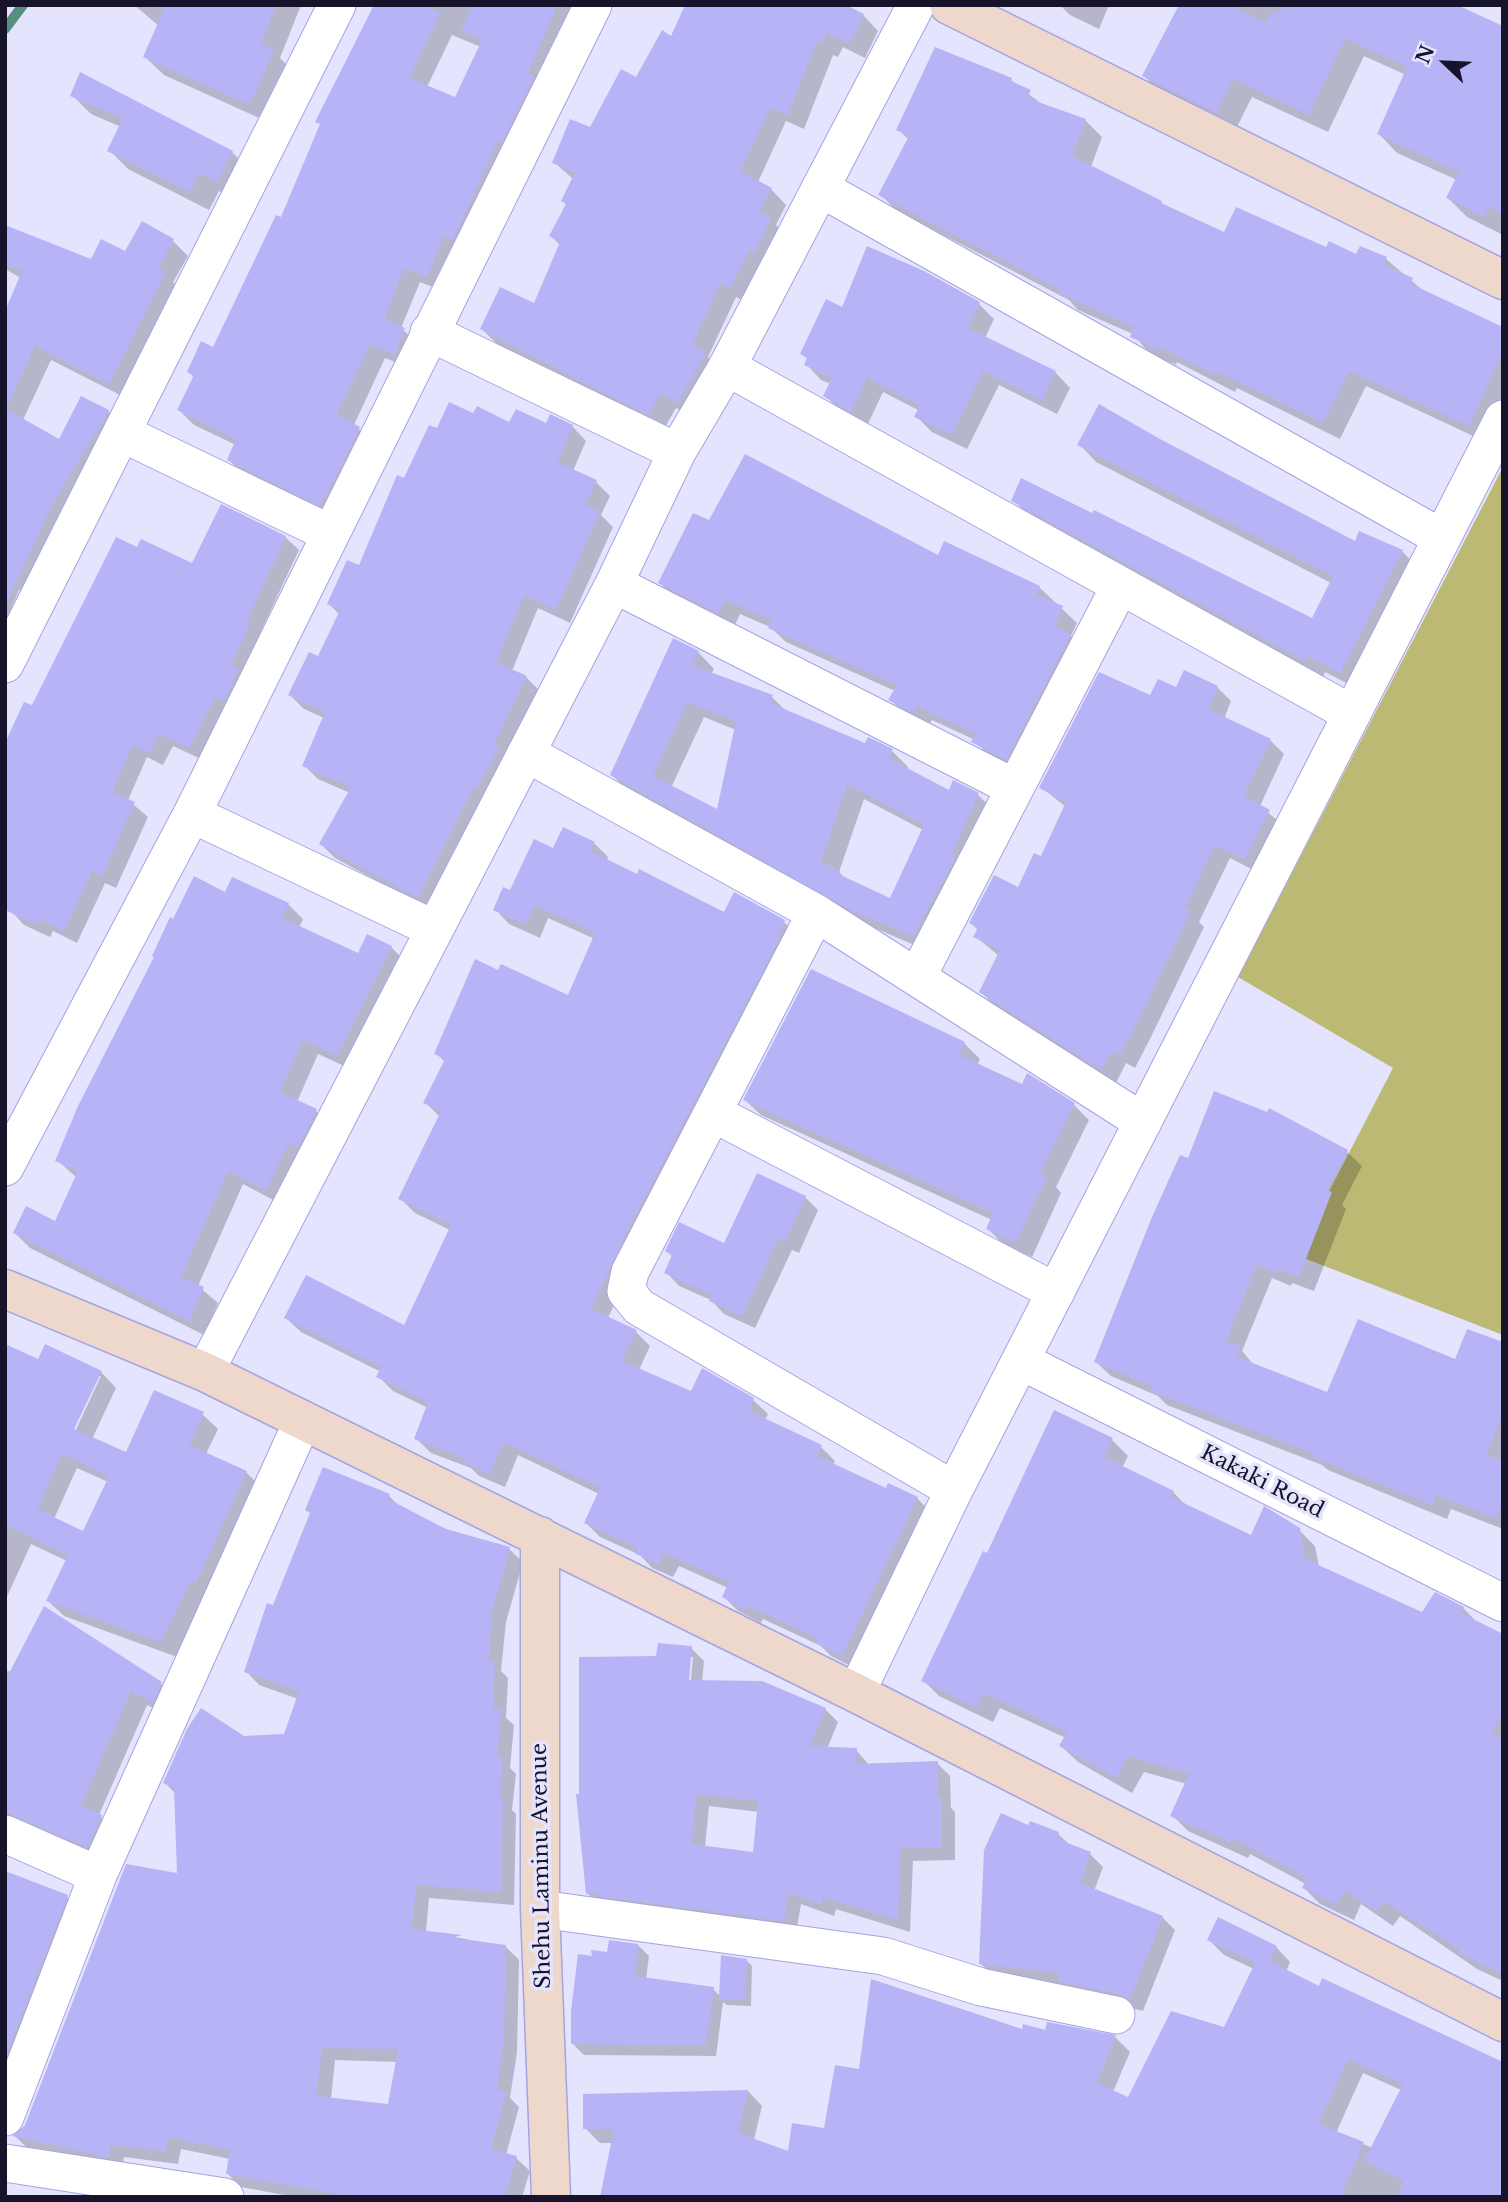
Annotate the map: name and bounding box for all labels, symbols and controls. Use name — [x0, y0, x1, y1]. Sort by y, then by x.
north arrow — [1410, 28, 1480, 98]
text: N — [1411, 42, 1439, 67]
street label: Kakaki Road — [1196, 1440, 1328, 1524]
street label: Shehu Laminu Avenue — [527, 1743, 557, 1989]

